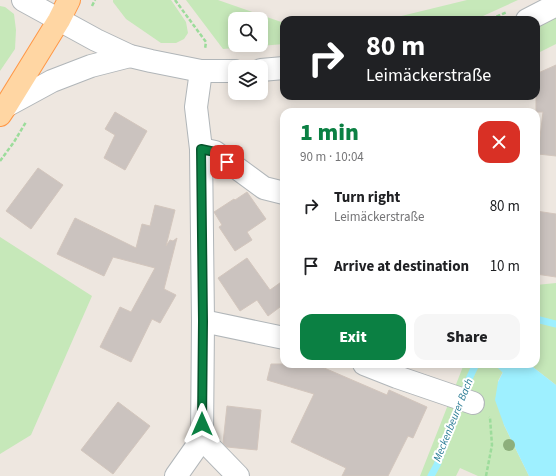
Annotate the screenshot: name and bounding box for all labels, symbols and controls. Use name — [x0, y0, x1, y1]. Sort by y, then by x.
map controls — [228, 12, 268, 100]
button: search — [228, 12, 268, 52]
text: 80 m — [366, 26, 425, 66]
icon: right — [300, 32, 352, 84]
button: layers — [228, 60, 268, 100]
text: Leimäckerstraße — [366, 63, 491, 88]
text: 1 min — [300, 115, 359, 150]
button: close — [478, 121, 520, 163]
pin — [210, 145, 244, 179]
text: 90 m · 10:04 — [300, 148, 364, 166]
icon: arrive — [216, 151, 238, 173]
text: Turn right — [334, 187, 400, 208]
icon: right — [300, 195, 322, 217]
text: 80 m — [490, 196, 520, 217]
text: Leimäckerstraße — [334, 208, 424, 226]
icon: arrive — [300, 255, 322, 277]
text: Arrive at destination — [334, 256, 469, 277]
text: 10 m — [490, 256, 520, 277]
button: Exit — [300, 314, 406, 360]
button: Share — [414, 314, 520, 360]
water label: Meckenbeurer Bach — [429, 376, 477, 464]
position arrow — [181, 403, 223, 445]

